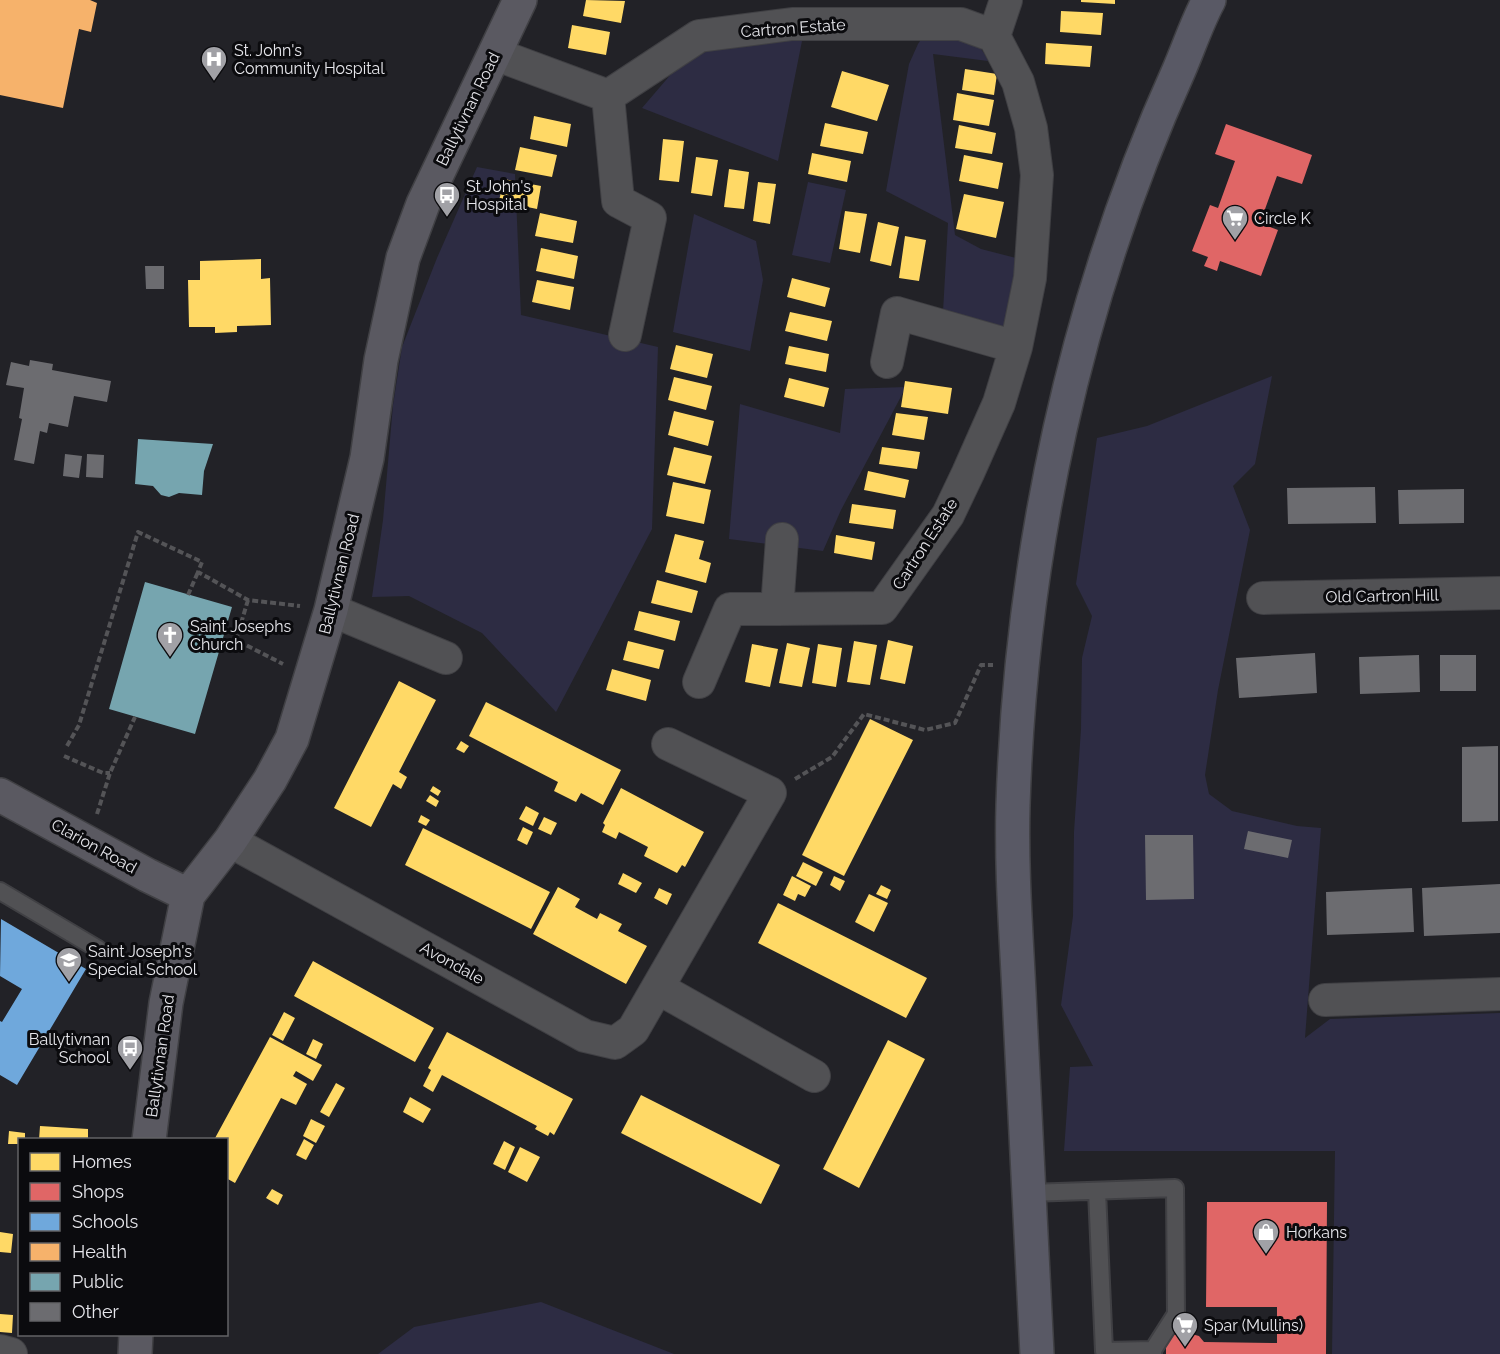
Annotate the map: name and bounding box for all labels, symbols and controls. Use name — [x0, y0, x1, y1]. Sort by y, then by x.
street label: Cartron Estate — [740, 15, 846, 41]
place label: St. John's Community Hospital — [234, 41, 385, 78]
hospital icon: St. John's Community Hospital — [199, 44, 229, 82]
street label: Ballytivnan Road — [432, 49, 504, 169]
place label: St John's Hospital — [466, 177, 531, 214]
bus stop icon: St John's Hospital — [432, 180, 462, 218]
supermarket icon: Circle K — [1220, 203, 1250, 241]
place label: Circle K — [1254, 209, 1311, 228]
street label: Cartron Estate — [888, 495, 962, 593]
street label: Ballytivnan Road — [315, 512, 363, 636]
street label: Old Cartron Hill — [1325, 586, 1439, 606]
place label: Saint Josephs Church — [190, 617, 292, 654]
church icon: Saint Josephs Church — [155, 620, 185, 658]
street label: Clarion Road — [48, 815, 140, 877]
street label: Avondale — [417, 938, 487, 988]
place label: Saint Joseph's Special School — [88, 942, 198, 979]
school or university icon: Saint Joseph's Special School — [54, 945, 84, 983]
street label: Ballytivnan Road — [142, 993, 178, 1119]
place label: Ballytivnan School — [29, 1030, 111, 1067]
bus stop icon: Ballytivnan School — [115, 1033, 145, 1071]
legend — [18, 1138, 228, 1336]
text: Homes — [72, 1151, 132, 1172]
text: Shops — [72, 1181, 124, 1202]
text: Schools — [72, 1211, 139, 1232]
shop icon: Horkans — [1251, 1217, 1281, 1255]
place label: Horkans — [1286, 1223, 1347, 1242]
text: Health — [72, 1241, 127, 1262]
text: Public — [72, 1271, 124, 1292]
text: Other — [72, 1301, 120, 1322]
supermarket icon: Spar (Mullins) — [1170, 1310, 1200, 1348]
place label: Spar (Mullins) — [1204, 1316, 1303, 1335]

